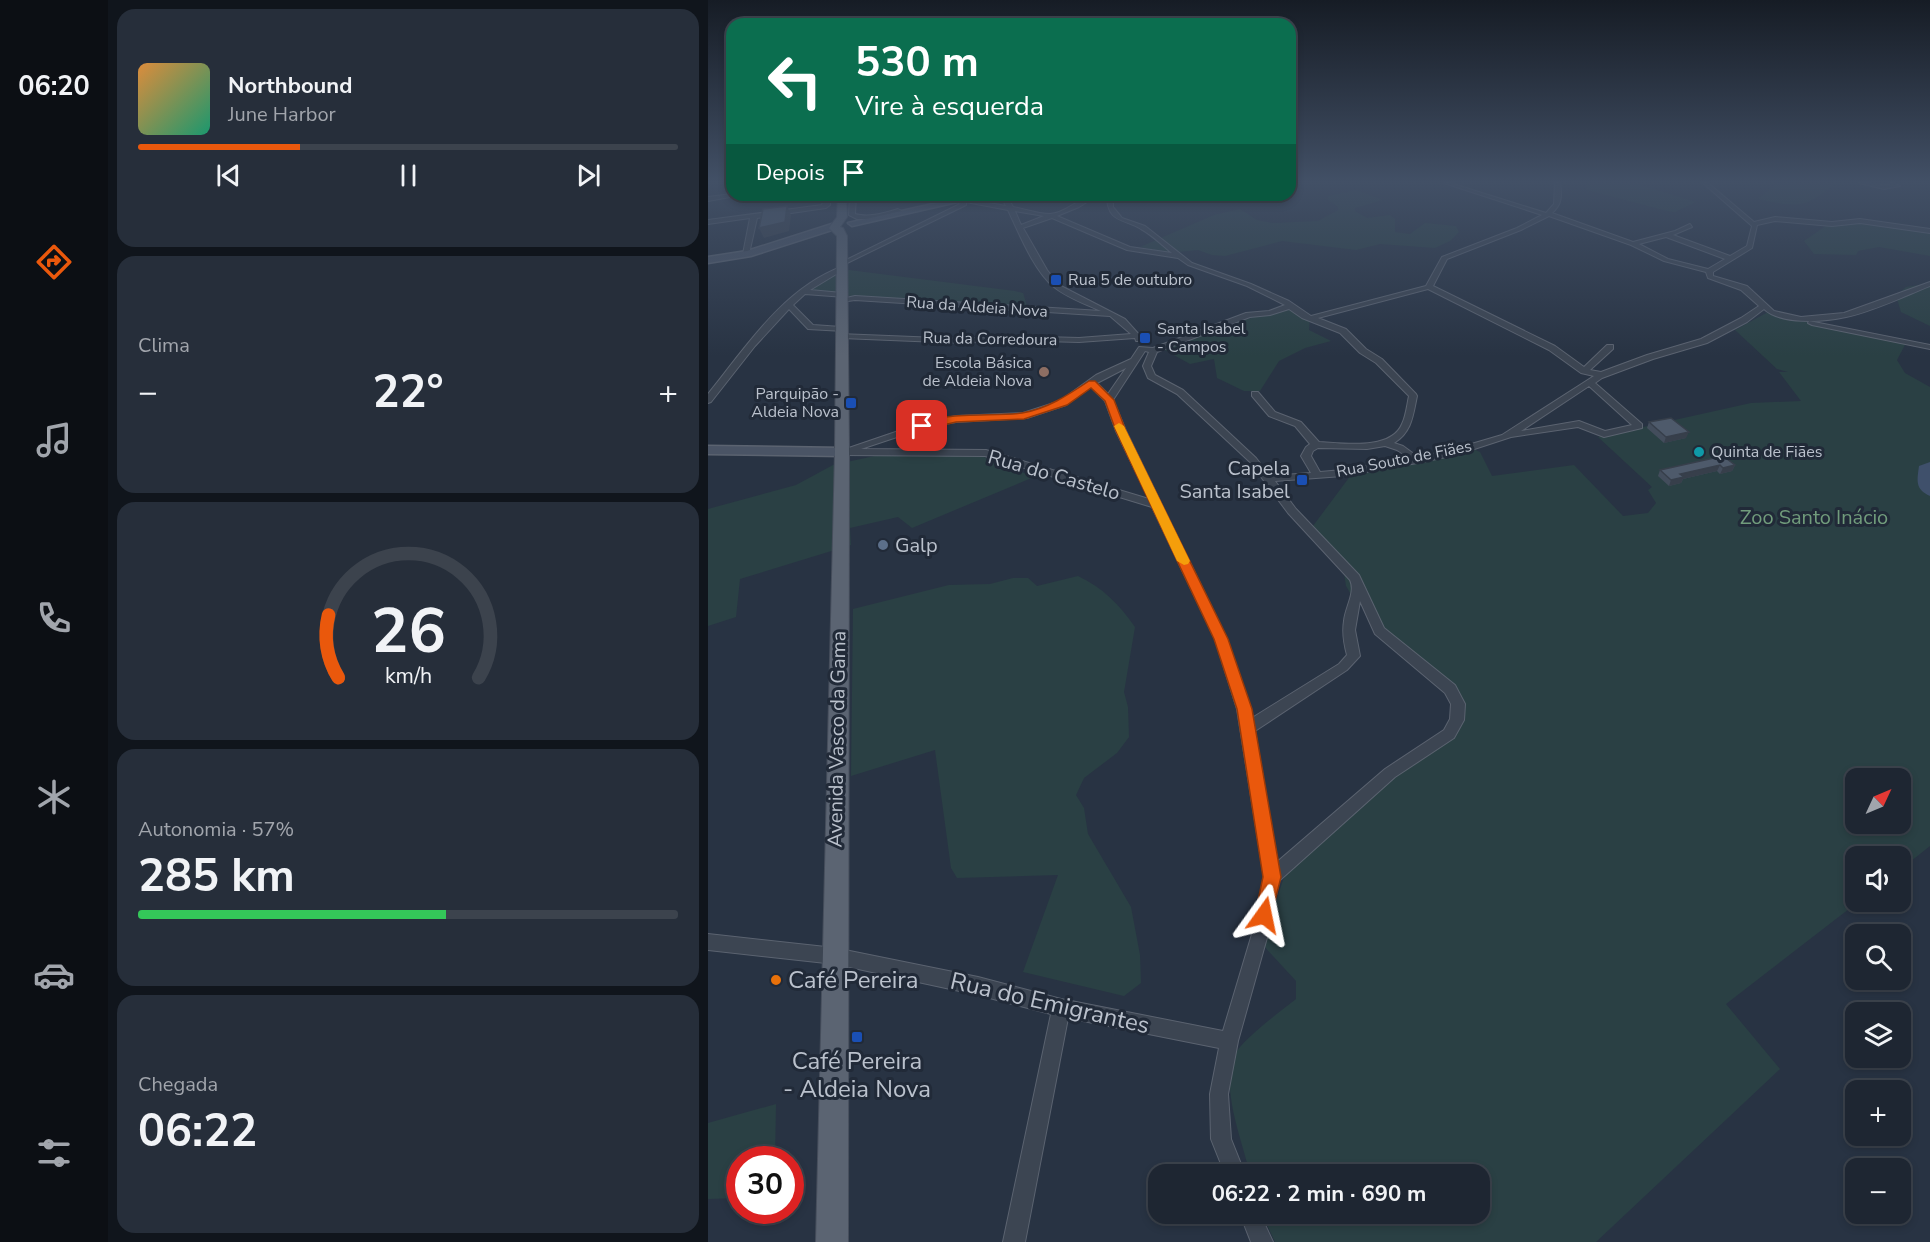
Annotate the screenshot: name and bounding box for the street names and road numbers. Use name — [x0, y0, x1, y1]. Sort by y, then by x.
street label: Rua da Aldeia Nova — [905, 291, 1049, 323]
street label: Rua da Corredoura — [923, 327, 1057, 351]
street label: Rua Souto de Fiães — [1334, 435, 1474, 483]
street label: Rua do Castelo — [985, 443, 1123, 507]
street label: Avenida Vasco da Gama — [822, 630, 852, 848]
street label: Rua do Emigrantes — [947, 965, 1153, 1041]

